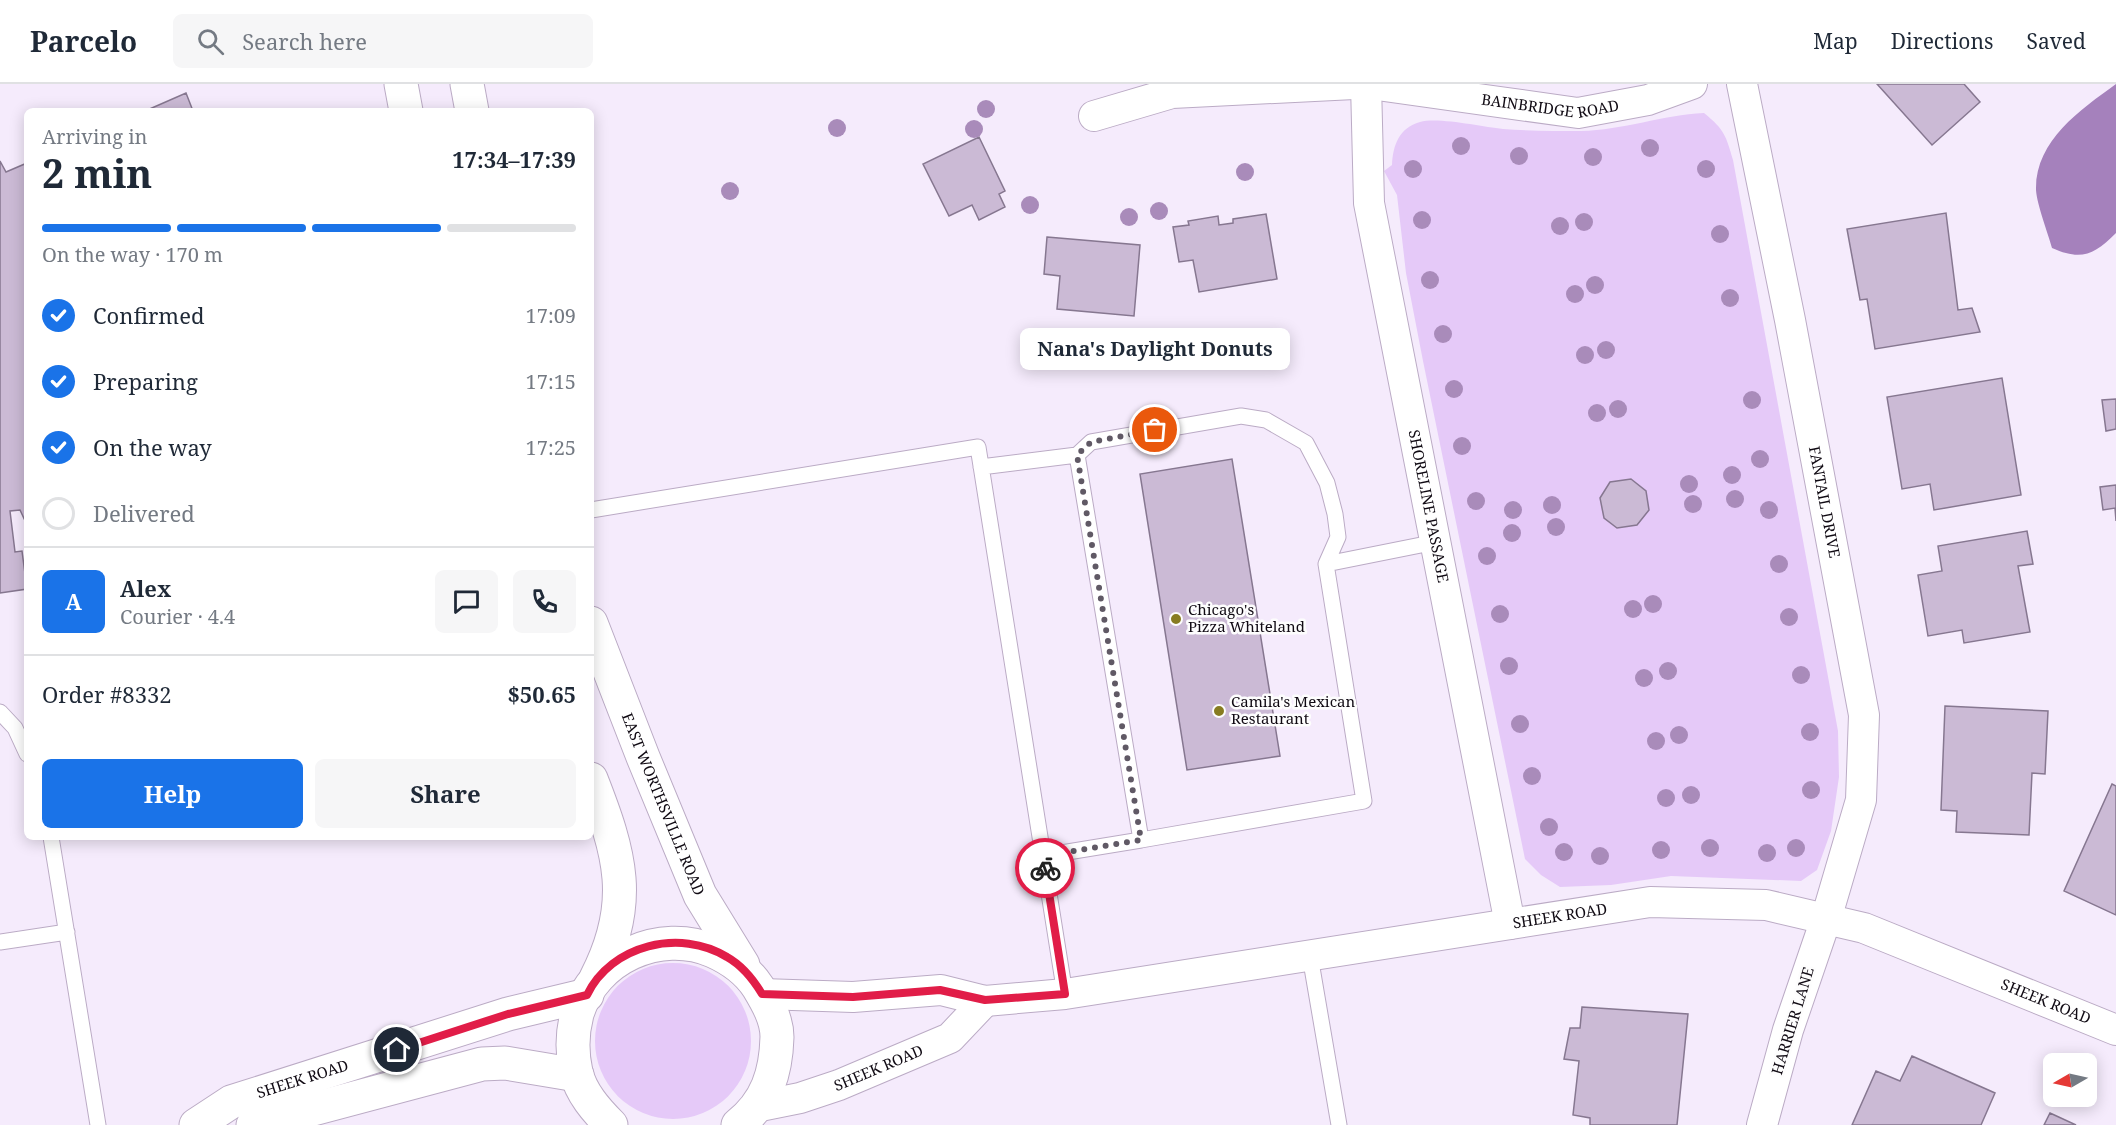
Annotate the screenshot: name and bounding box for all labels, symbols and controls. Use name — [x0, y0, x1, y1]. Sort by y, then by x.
search box — [173, 14, 593, 68]
text: Parcelo — [30, 22, 137, 60]
icon: search — [194, 25, 227, 58]
text: Search here — [242, 26, 367, 56]
text: Map — [1813, 27, 1858, 55]
text: Directions — [1891, 27, 1993, 55]
text: Saved — [2026, 27, 2086, 55]
street label: BAINBRIDGE ROAD — [1480, 89, 1621, 122]
text: Arriving in — [42, 123, 147, 150]
text: 17:34–17:39 — [452, 144, 576, 174]
text: 2 min — [42, 146, 152, 199]
text: On the way · 170 m — [42, 241, 223, 268]
icon: check — [42, 299, 75, 332]
text: Confirmed — [93, 300, 204, 330]
text: 17:09 — [526, 302, 576, 329]
callout: Nana's Daylight Donuts — [1020, 328, 1290, 370]
text: Nana's Daylight Donuts — [1037, 335, 1273, 362]
icon: check — [42, 365, 75, 398]
text: Preparing — [93, 366, 198, 396]
text: 17:15 — [526, 368, 576, 395]
pin — [1129, 404, 1180, 455]
icon: bag — [1138, 413, 1171, 446]
street label: SHORELINE PASSAGE — [1405, 428, 1454, 584]
icon: check — [42, 431, 75, 464]
text: On the way — [93, 432, 212, 462]
text: 17:25 — [526, 434, 576, 461]
street label: FANTAIL DRIVE — [1805, 444, 1845, 559]
text: Delivered — [93, 498, 195, 528]
button: chat — [435, 570, 498, 633]
button: phone — [513, 570, 576, 633]
text: Alex — [120, 573, 171, 603]
text: A — [65, 586, 82, 616]
place label: Chicago's Pizza Whiteland — [1188, 599, 1305, 636]
text: Courier · 4.4 — [120, 603, 235, 630]
marker: Chicago's Pizza Whiteland — [1169, 612, 1183, 626]
text: Order #8332 — [42, 679, 172, 709]
text: $50.65 — [507, 679, 576, 709]
place label: Camila's Mexican Restaurant — [1231, 691, 1355, 728]
marker: Camila's Mexican Restaurant — [1212, 704, 1226, 718]
street label: EAST WORTHSVILLE ROAD — [618, 710, 710, 898]
button: Help — [42, 759, 303, 828]
button: Share — [315, 759, 576, 828]
courier — [1015, 838, 1075, 898]
icon: bike — [1029, 852, 1062, 885]
street label: SHEEK ROAD — [1511, 898, 1608, 932]
street label: HARRIER LANE — [1766, 964, 1818, 1077]
street label: SHEEK ROAD — [1998, 974, 2094, 1028]
pin — [371, 1024, 422, 1075]
icon: home — [380, 1033, 413, 1066]
street label: SHEEK ROAD — [831, 1040, 926, 1095]
north arrow — [2043, 1053, 2097, 1107]
map controls — [2043, 1053, 2097, 1107]
street label: SHEEK ROAD — [254, 1054, 351, 1102]

